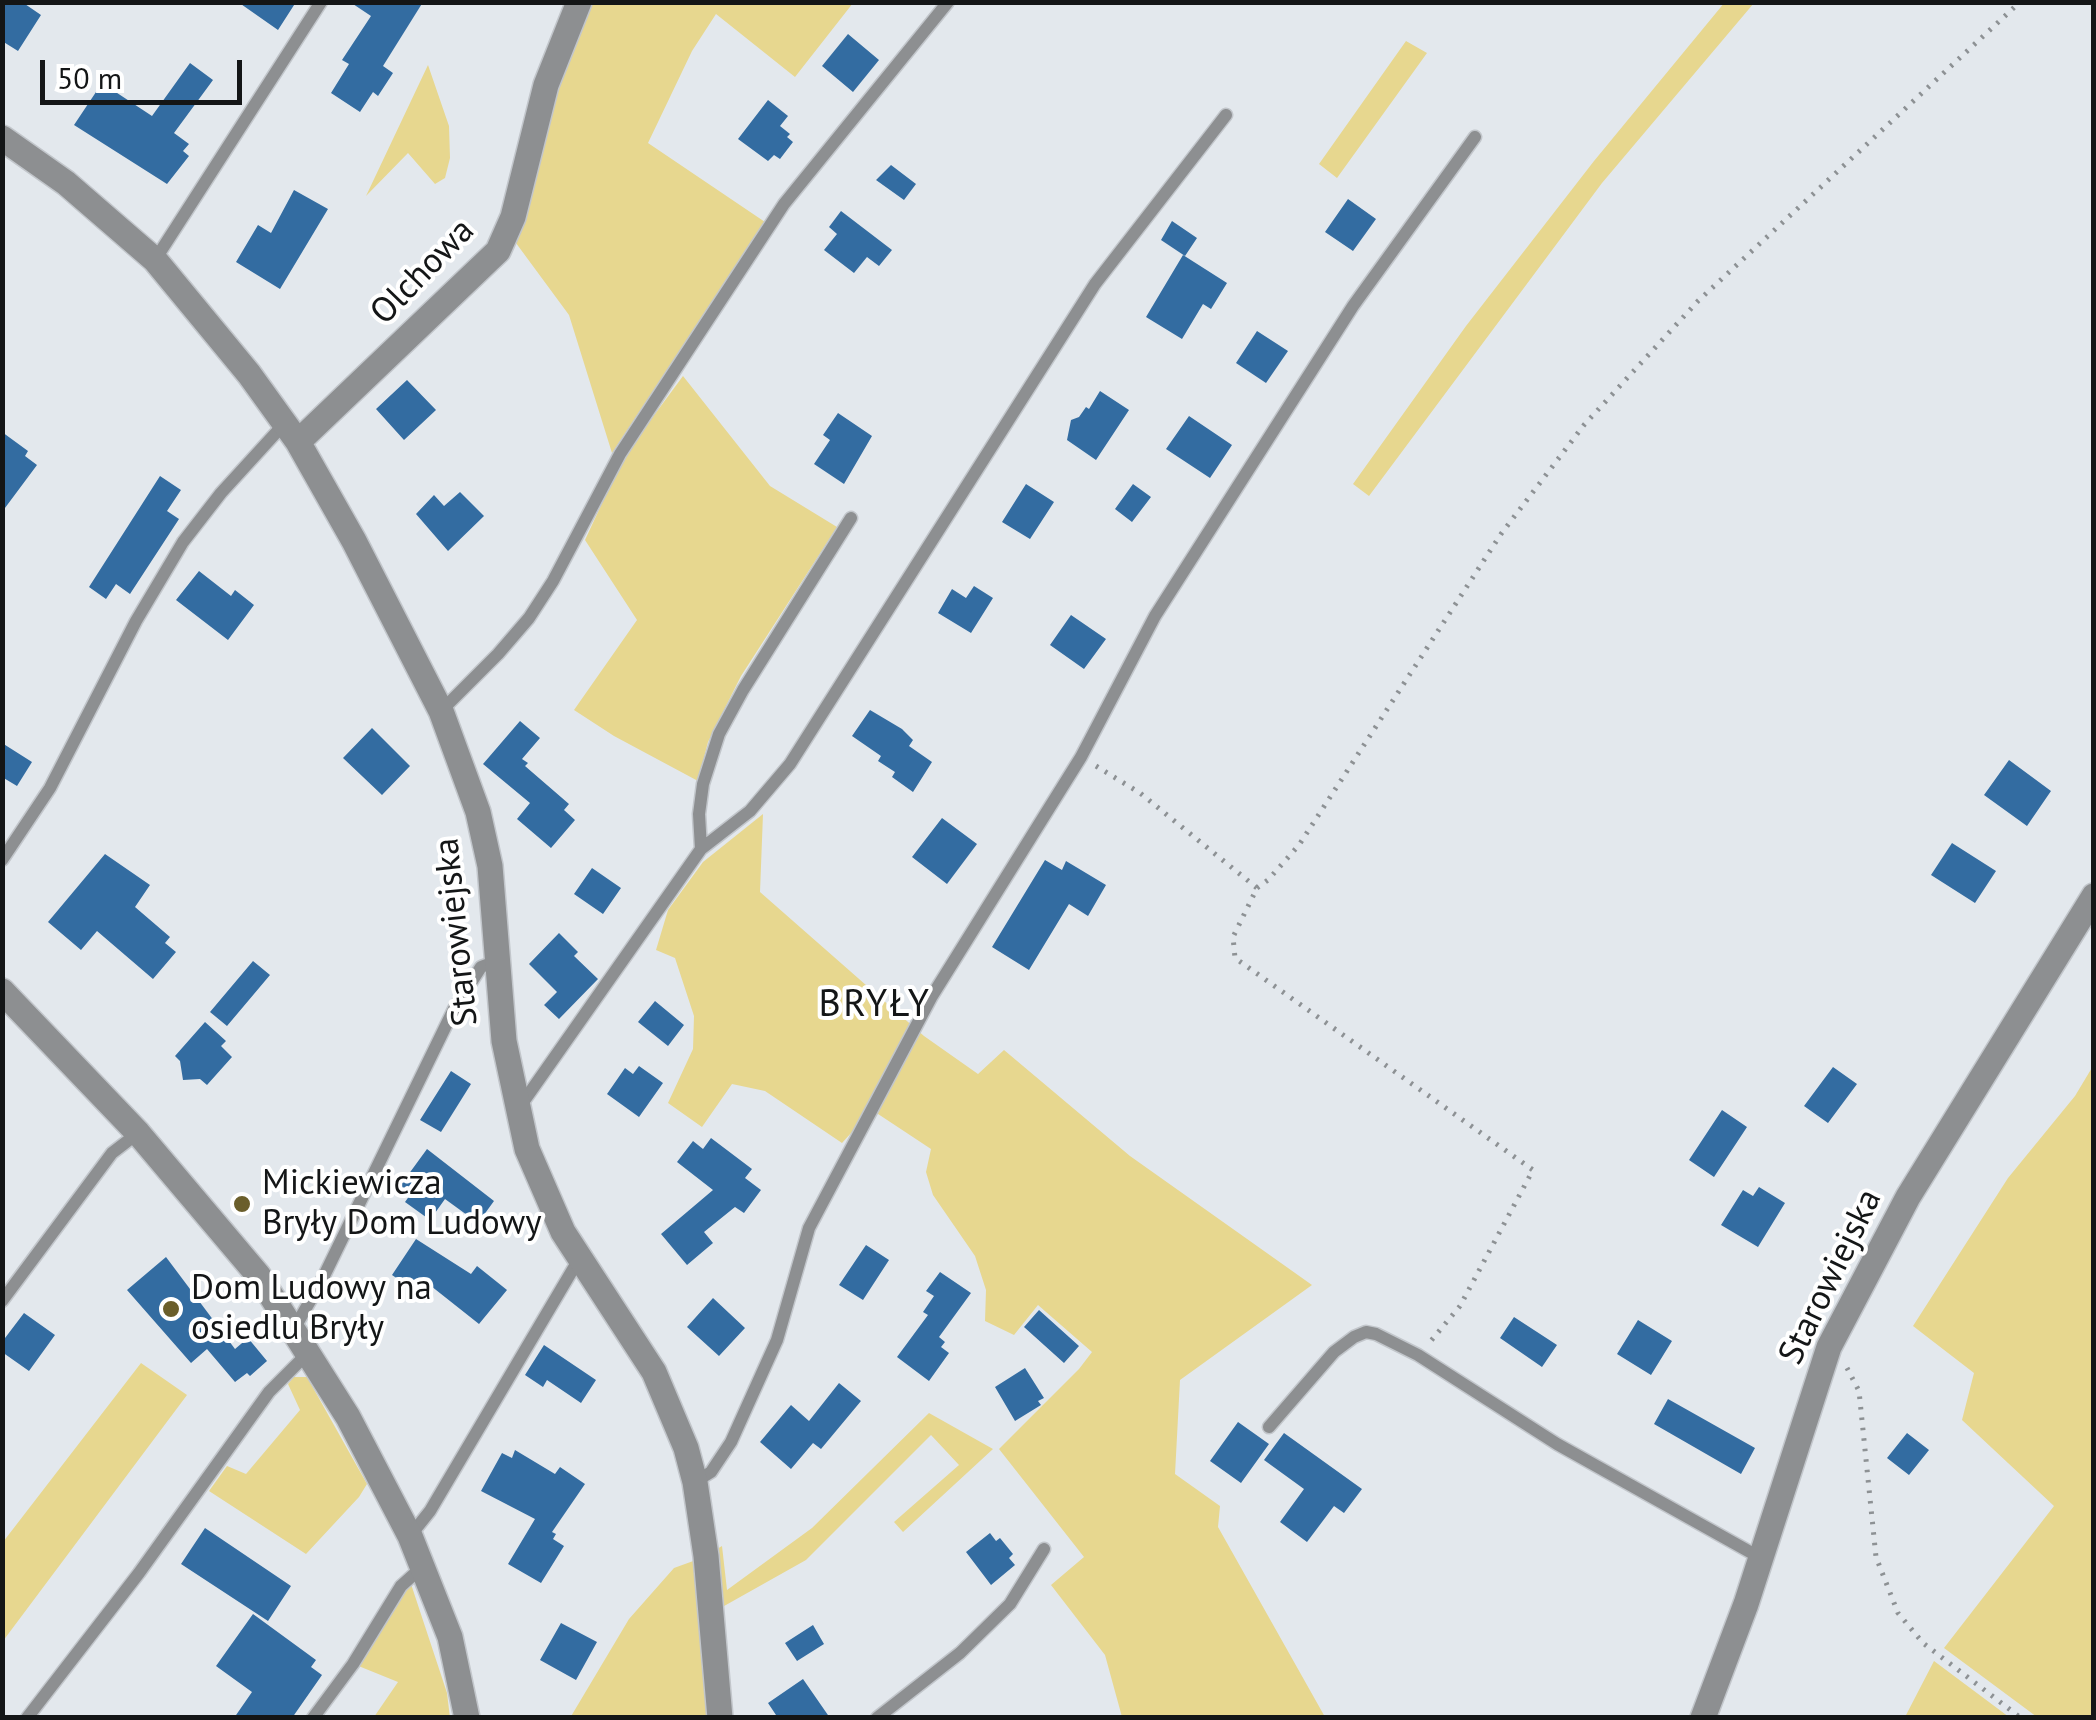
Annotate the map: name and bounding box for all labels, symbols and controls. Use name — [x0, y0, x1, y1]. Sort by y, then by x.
scale bar — [45, 40, 248, 102]
text: 50 m — [57, 58, 122, 97]
street label: Olchowa — [363, 210, 483, 334]
street label: Starowiejska — [426, 836, 488, 1028]
district label: BRYŁY — [818, 982, 932, 1028]
place label: Mickiewicza Bryły Dom Ludowy — [262, 1163, 542, 1245]
street label: Starowiejska — [1771, 1183, 1891, 1371]
marker: Mickiewicza Bryły Dom Ludowy — [231, 1193, 253, 1215]
place label: Dom Ludowy na osiedlu Bryły — [191, 1268, 432, 1350]
marker: Dom Ludowy na osiedlu Bryły — [160, 1298, 182, 1320]

